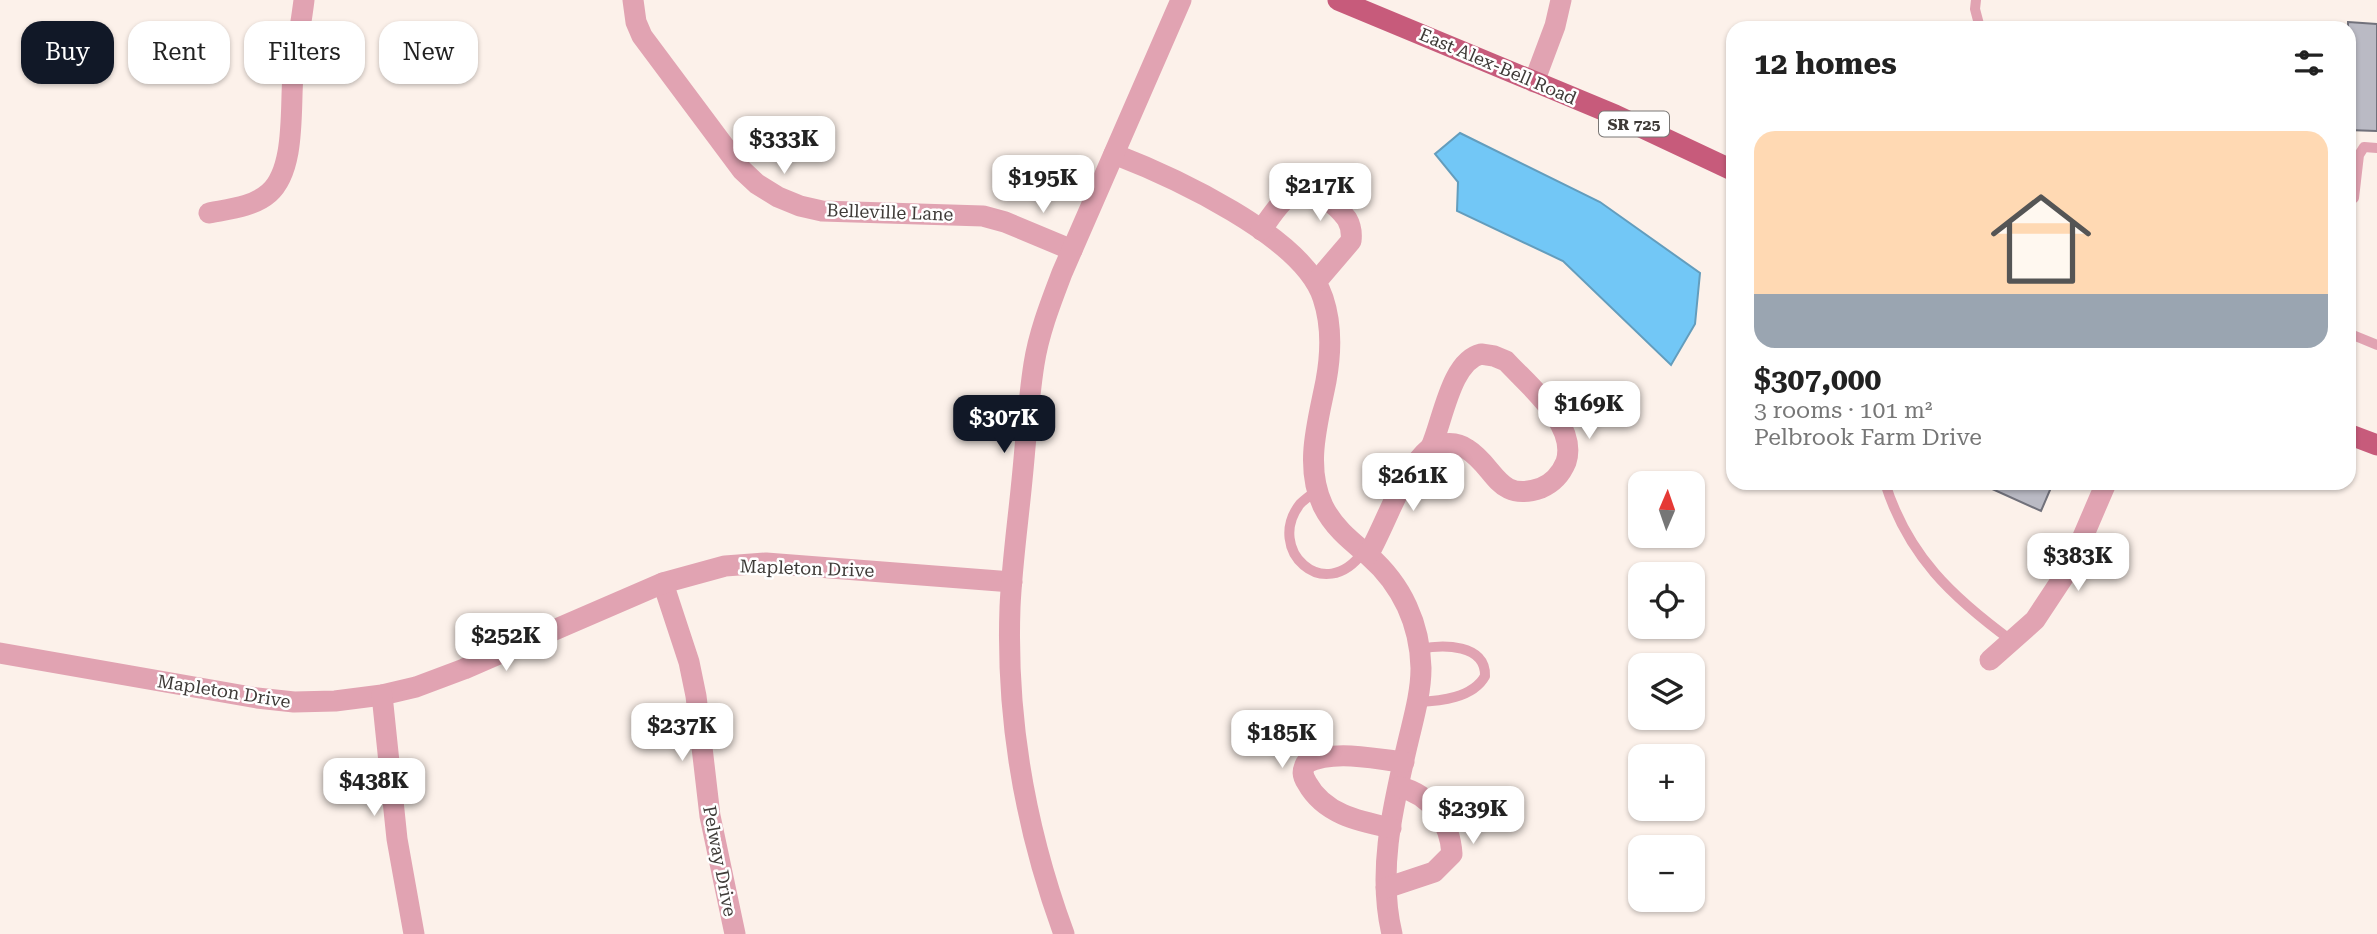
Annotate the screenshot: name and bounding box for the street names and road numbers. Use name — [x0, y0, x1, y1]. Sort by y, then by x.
street label: East Alex-Bell Road — [1416, 23, 1580, 109]
road number: SR 725 — [1599, 112, 1669, 136]
street label: Belleville Lane — [826, 199, 954, 225]
street label: Mapleton Drive — [739, 555, 875, 581]
street label: Mapleton Drive — [156, 670, 292, 712]
street label: Pelway Drive — [699, 804, 741, 918]

